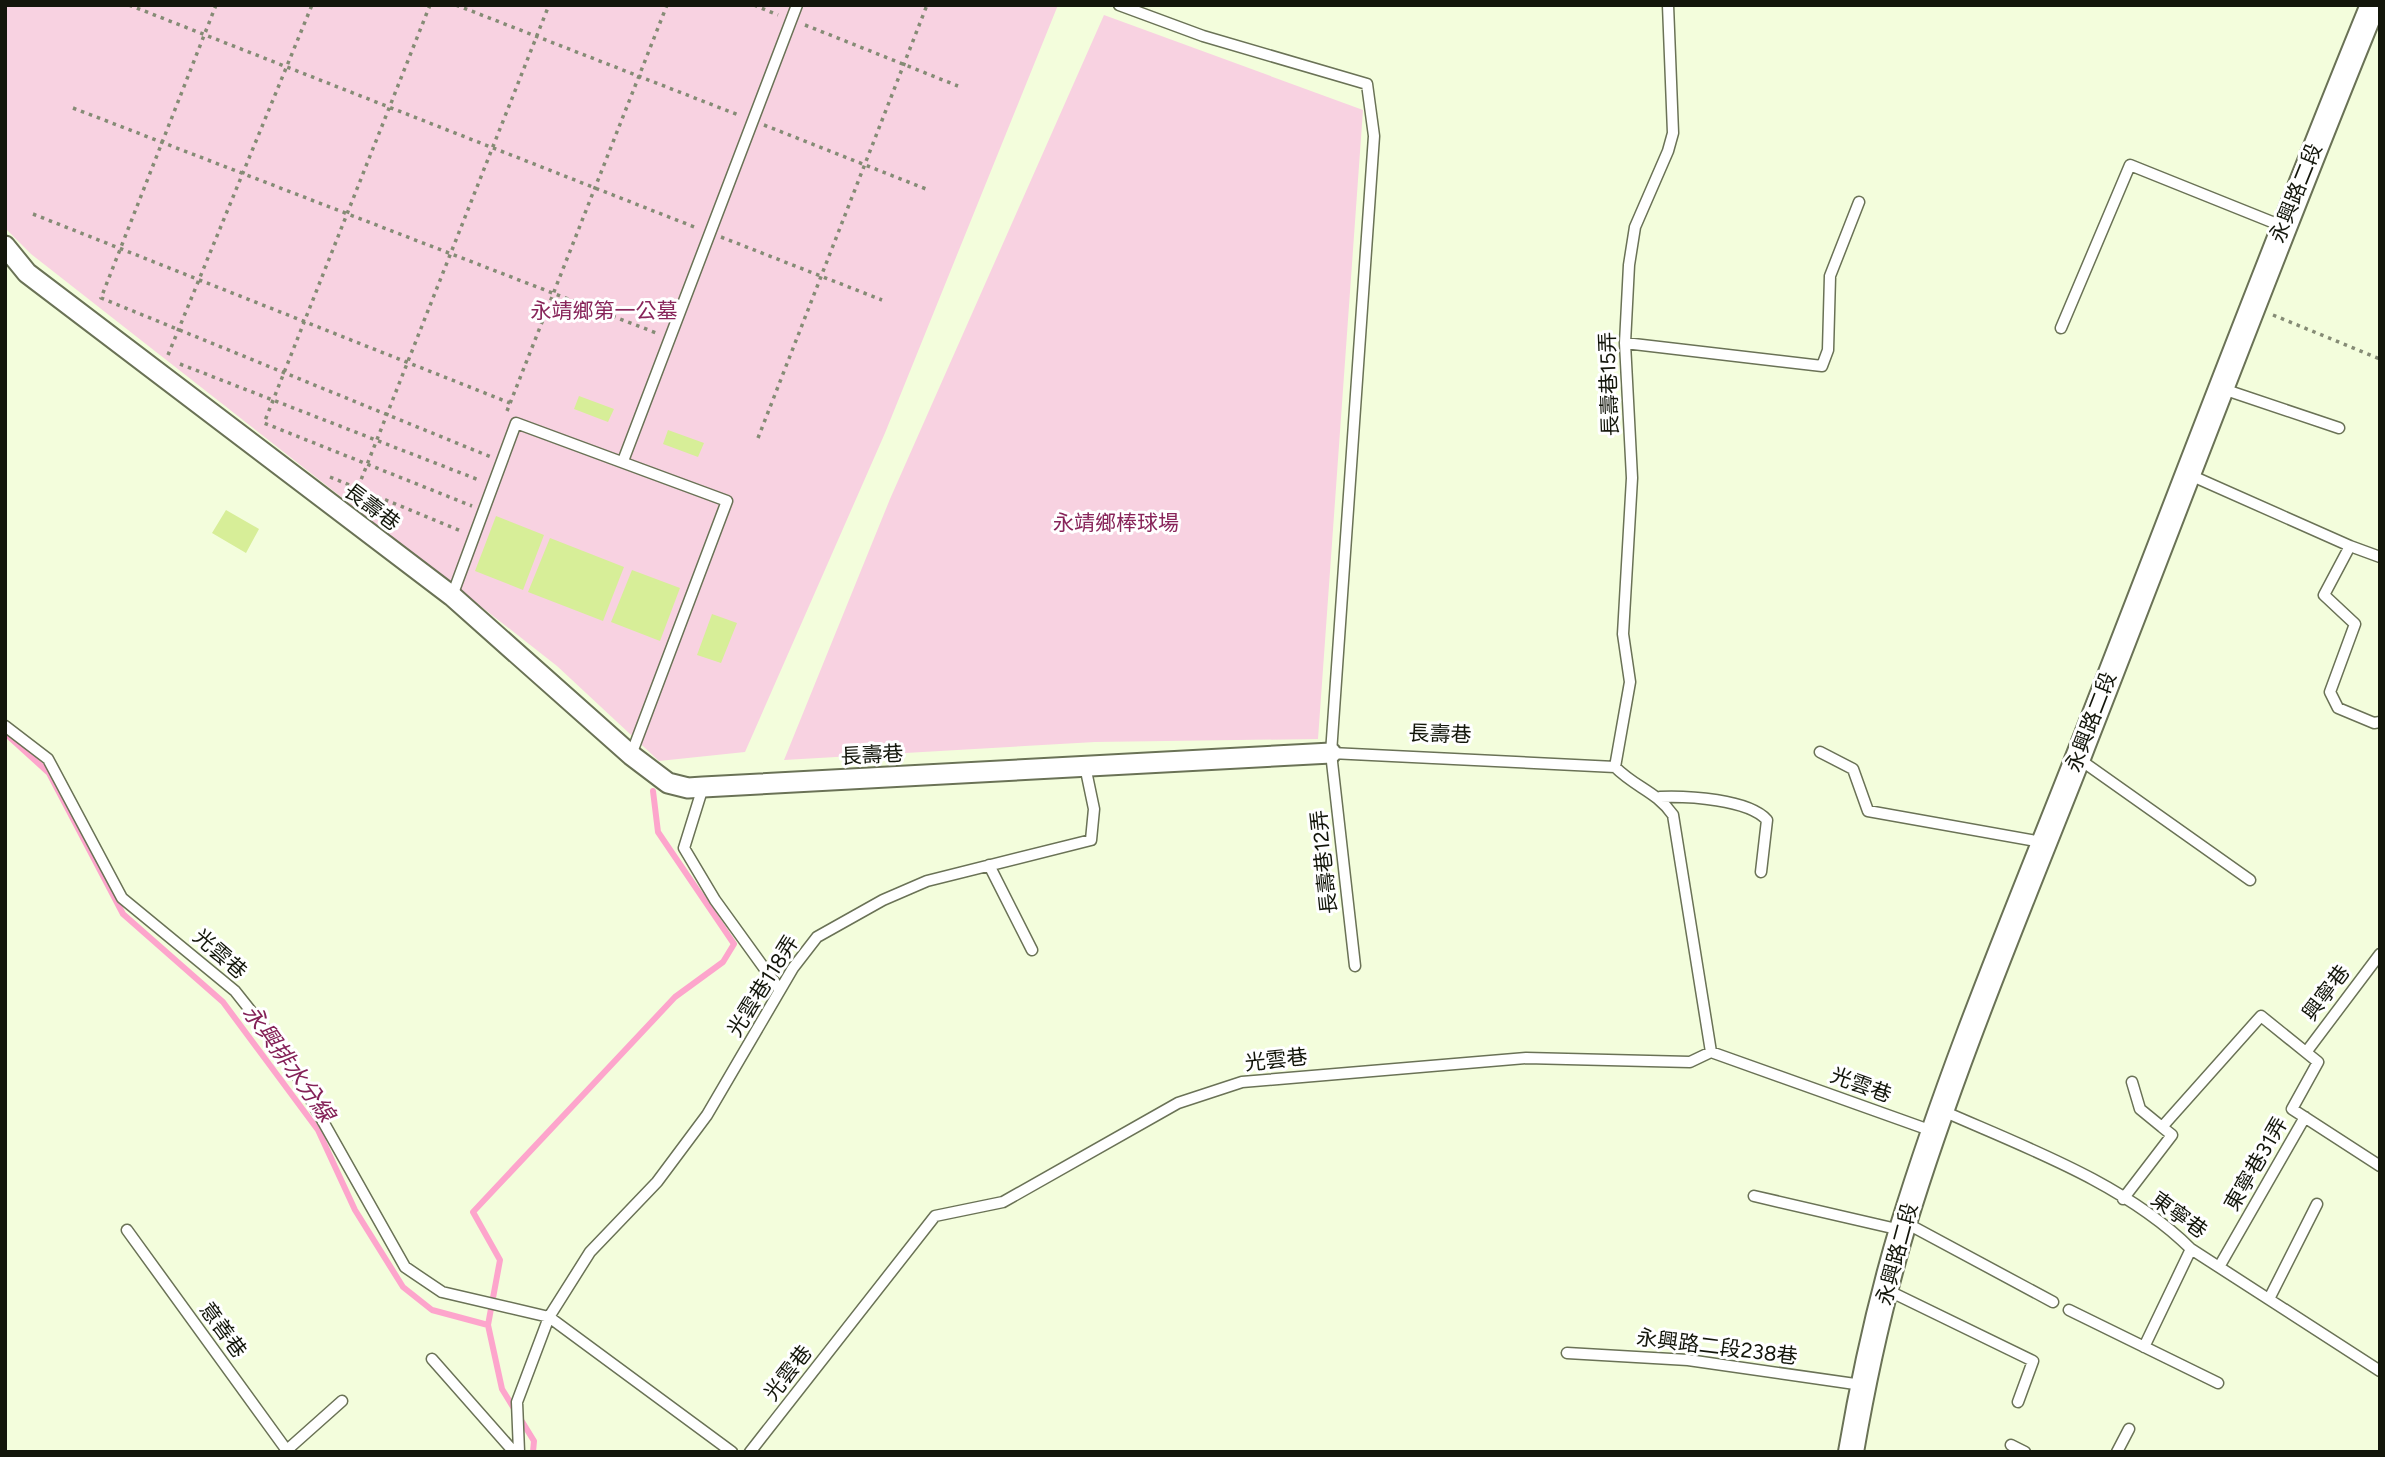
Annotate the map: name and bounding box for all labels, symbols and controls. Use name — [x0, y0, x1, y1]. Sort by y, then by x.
street label: 永興路二段 — [2264, 139, 2327, 246]
park label: 永靖鄉第一公墓 — [531, 298, 678, 323]
street label: 長壽巷15弄 — [1594, 331, 1623, 437]
street label: 長壽巷 — [340, 478, 405, 536]
park label: 永靖鄉棒球場 — [1053, 510, 1179, 535]
street label: 永興路二段 — [2060, 668, 2121, 775]
street label: 長壽巷 — [1408, 720, 1472, 747]
street label: 長壽巷 — [840, 740, 904, 769]
street label: 長壽巷12弄 — [1306, 809, 1341, 915]
street label: 光雲巷 — [188, 924, 252, 984]
street label: 光雲巷118弄 — [722, 931, 803, 1041]
street label: 興寧巷 — [2297, 960, 2355, 1025]
water label: 永興排水分線 — [237, 999, 343, 1129]
street label: 光雲巷 — [1243, 1044, 1309, 1075]
street label: 光雲巷 — [1827, 1062, 1895, 1107]
street label: 東寧巷31弄 — [2219, 1112, 2292, 1215]
street label: 東寧巷 — [2146, 1186, 2212, 1243]
street label: 永興路二段 — [1871, 1200, 1922, 1308]
street label: 意善巷 — [195, 1297, 252, 1363]
street label: 永興路二段238巷 — [1635, 1324, 1799, 1369]
street label: 光雲巷 — [758, 1340, 817, 1405]

